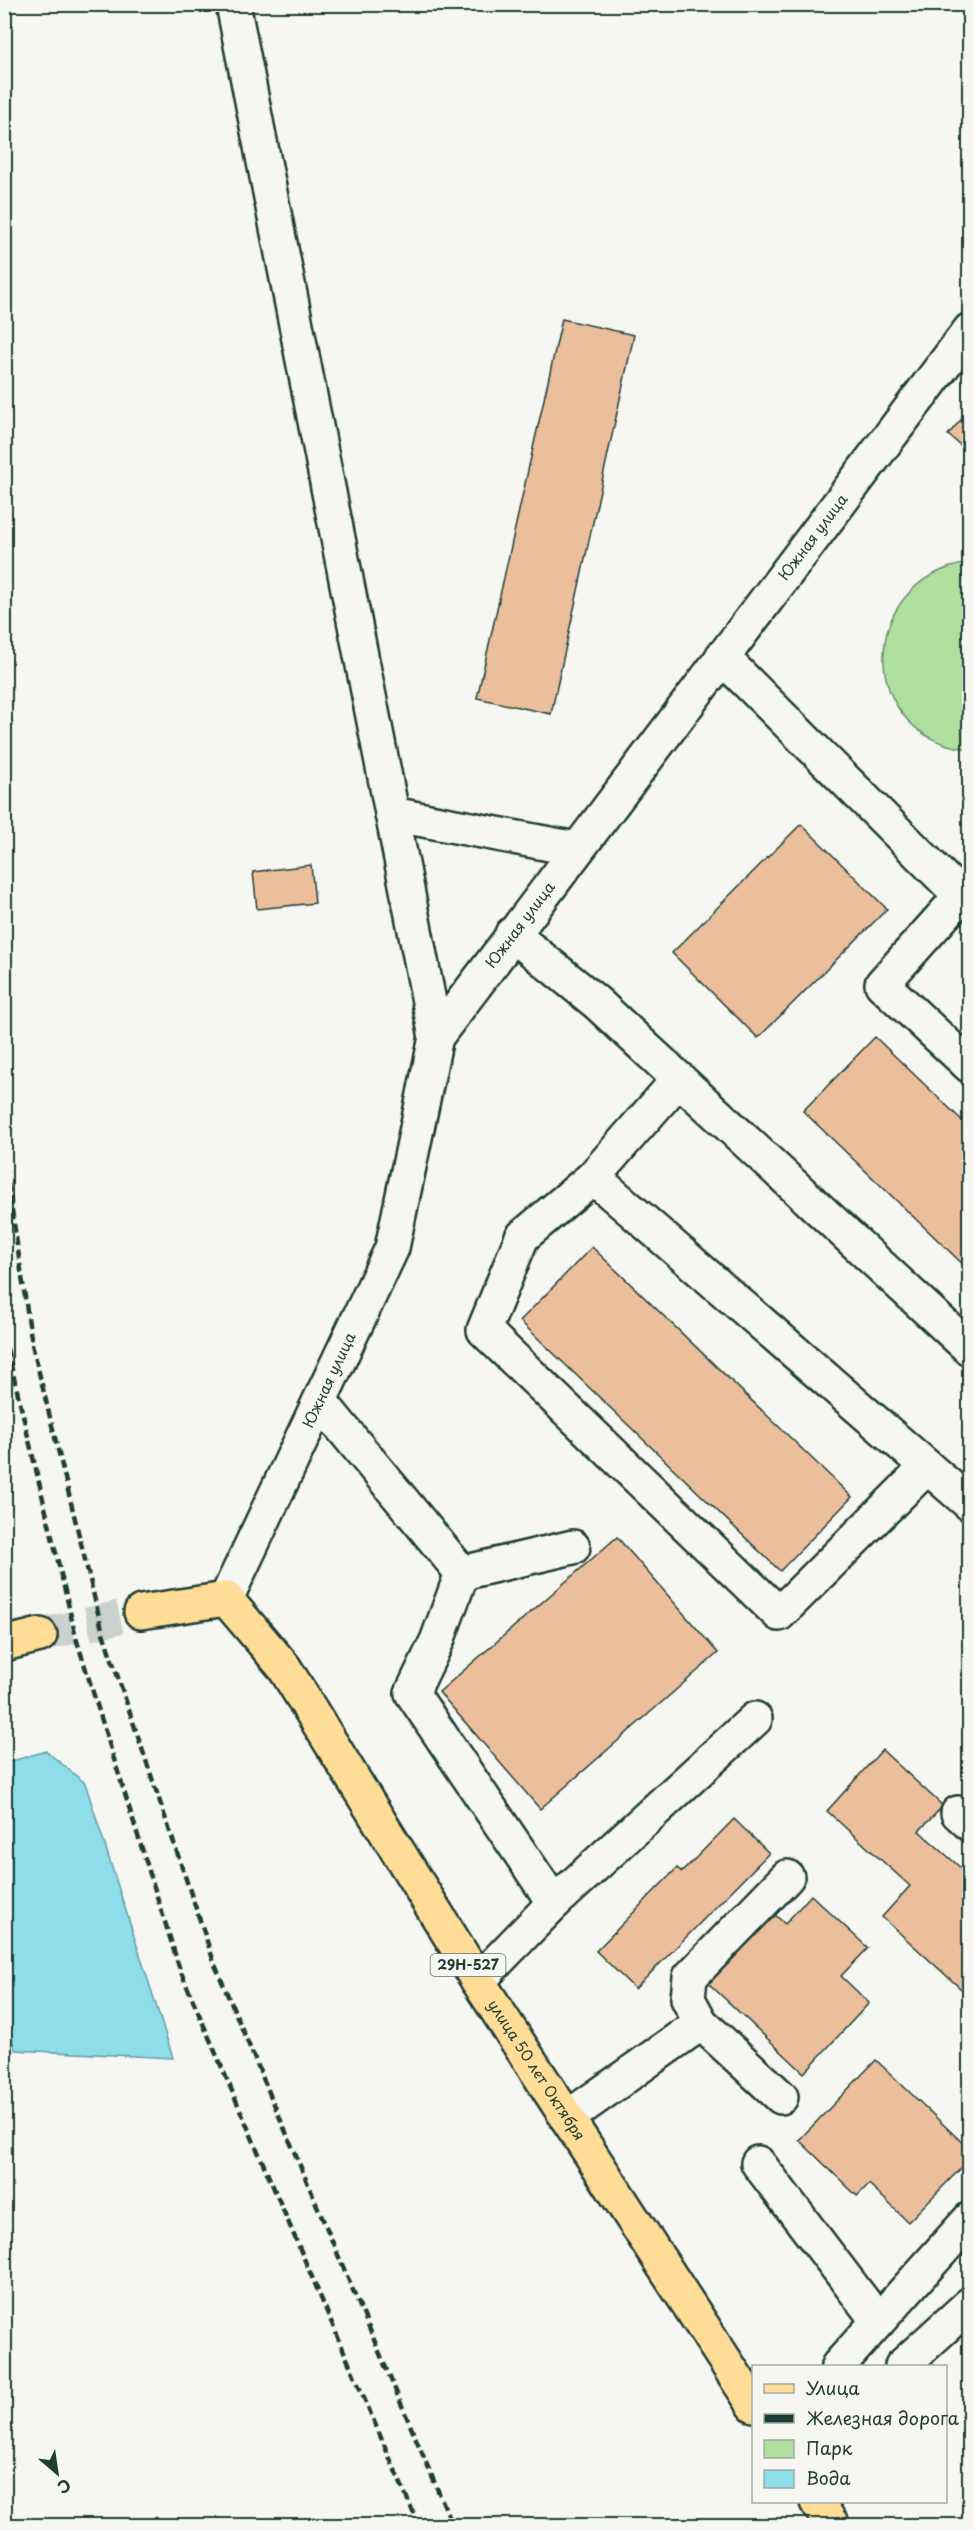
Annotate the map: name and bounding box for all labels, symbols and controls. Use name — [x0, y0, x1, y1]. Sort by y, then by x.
street label: Южная улица — [772, 488, 853, 585]
street label: Южная улица — [479, 876, 560, 972]
street label: Южная улица — [296, 1328, 361, 1431]
road number: 29Н-527 — [430, 1954, 506, 1976]
street label: улица 50 лет Октября — [483, 1994, 592, 2145]
legend — [752, 2365, 947, 2503]
text: Улица — [806, 2374, 860, 2401]
text: Железная дорога — [806, 2404, 960, 2431]
text: Парк — [806, 2434, 853, 2461]
north arrow — [27, 2443, 87, 2503]
text: Вода — [806, 2464, 851, 2491]
text: С — [54, 2474, 76, 2500]

